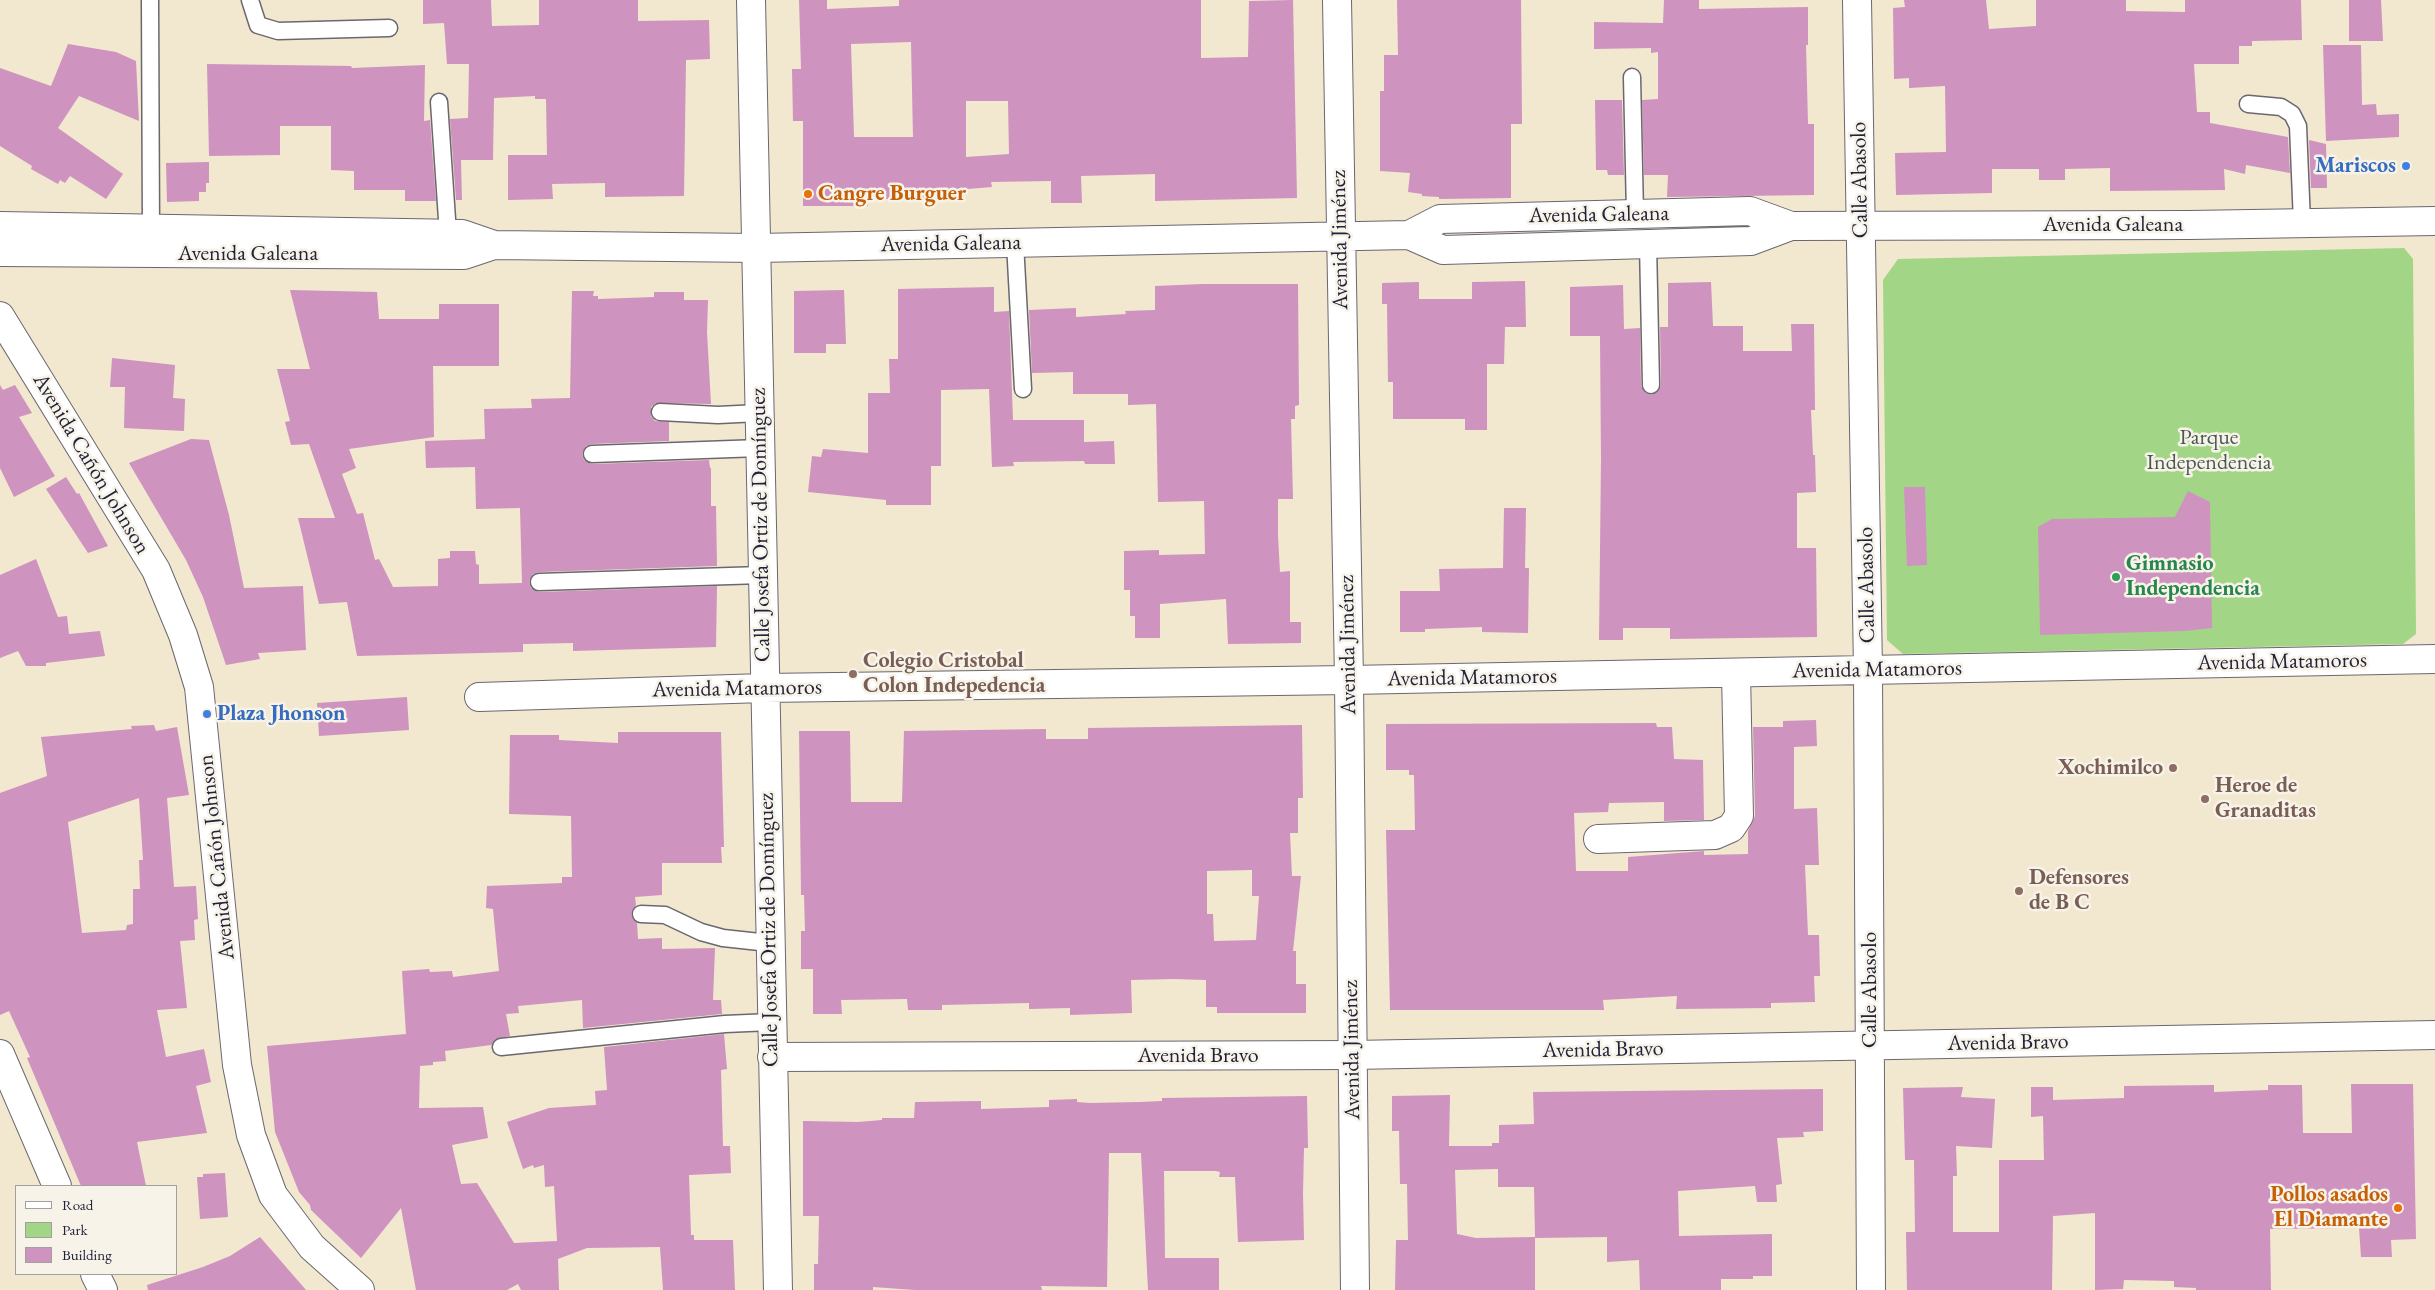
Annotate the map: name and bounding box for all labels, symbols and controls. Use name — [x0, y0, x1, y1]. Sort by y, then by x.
street label: Calle Abasolo — [1846, 121, 1874, 239]
place label: Mariscos — [2315, 153, 2396, 179]
marker: Mariscos — [2400, 160, 2412, 172]
street label: Avenida Jiménez — [1326, 170, 1354, 310]
place label: Cangre Burguer — [818, 181, 966, 207]
marker: Cangre Burguer — [802, 188, 814, 200]
street label: Avenida Galeana — [1529, 201, 1669, 229]
street label: Avenida Galeana — [2043, 212, 2183, 238]
street label: Avenida Galeana — [881, 230, 1021, 258]
street label: Avenida Galeana — [178, 241, 318, 267]
street label: Avenida Cañón Johnson — [27, 369, 155, 559]
street label: Calle Josefa Ortiz de Domínguez — [745, 388, 777, 662]
park label: Parque Independencia — [2147, 425, 2271, 476]
street label: Calle Abasolo — [1853, 526, 1881, 644]
place label: Gimnasio Independencia — [2126, 551, 2260, 602]
marker: Gimnasio Independencia — [2110, 571, 2122, 583]
street label: Avenida Jiménez — [1334, 575, 1362, 715]
street label: Avenida Matamoros — [2197, 647, 2367, 677]
place label: Colegio Cristobal Colon Indepedencia — [863, 648, 1045, 699]
street label: Avenida Matamoros — [1792, 655, 1962, 685]
street label: Avenida Matamoros — [1387, 663, 1557, 693]
marker: Colegio Cristobal Colon Indepedencia — [847, 668, 859, 680]
street label: Avenida Matamoros — [652, 674, 822, 704]
place label: Plaza Jhonson — [217, 701, 346, 727]
marker: Plaza Jhonson — [201, 708, 213, 720]
street label: Avenida Cañón Johnson — [193, 753, 241, 961]
place label: Xochimilco — [2058, 755, 2163, 781]
marker: Xochimilco — [2167, 762, 2179, 774]
place label: Heroe de Granaditas — [2215, 773, 2316, 824]
street label: Calle Josefa Ortiz de Domínguez — [753, 793, 785, 1067]
marker: Heroe de Granaditas — [2199, 793, 2211, 805]
place label: Defensores de B C — [2029, 865, 2129, 916]
marker: Defensores de B C — [2013, 885, 2025, 897]
street label: Calle Abasolo — [1857, 932, 1883, 1048]
street label: Avenida Jiménez — [1338, 980, 1366, 1120]
street label: Avenida Bravo — [1947, 1029, 2069, 1057]
street label: Avenida Bravo — [1542, 1036, 1664, 1064]
street label: Avenida Bravo — [1137, 1043, 1259, 1069]
place label: Pollos asados El Diamante — [2270, 1182, 2388, 1234]
legend — [15, 1185, 178, 1275]
text: Road — [62, 1195, 93, 1214]
marker: Pollos asados El Diamante — [2392, 1202, 2404, 1214]
text: Park — [62, 1220, 88, 1239]
text: Building — [62, 1245, 112, 1264]

